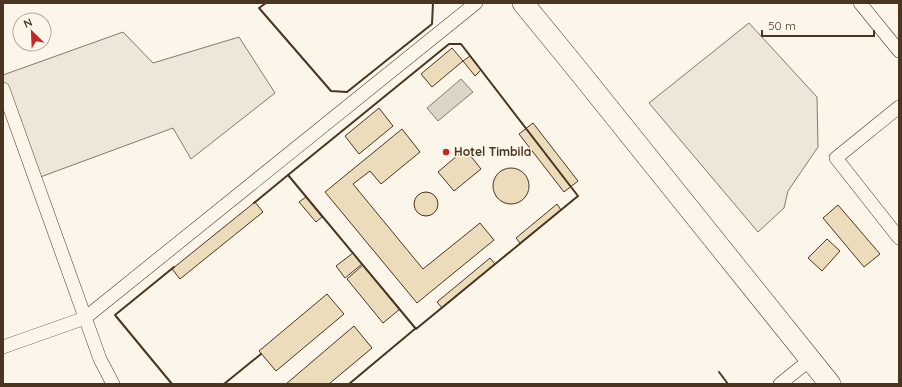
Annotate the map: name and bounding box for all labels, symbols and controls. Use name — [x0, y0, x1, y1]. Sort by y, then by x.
north arrow — [12, 12, 52, 52]
scale bar — [762, 12, 874, 38]
text: N — [21, 15, 34, 31]
text: 50 m — [768, 18, 796, 33]
place label: Hotel Timbila — [454, 144, 531, 159]
marker: Hotel Timbila — [441, 147, 451, 157]

